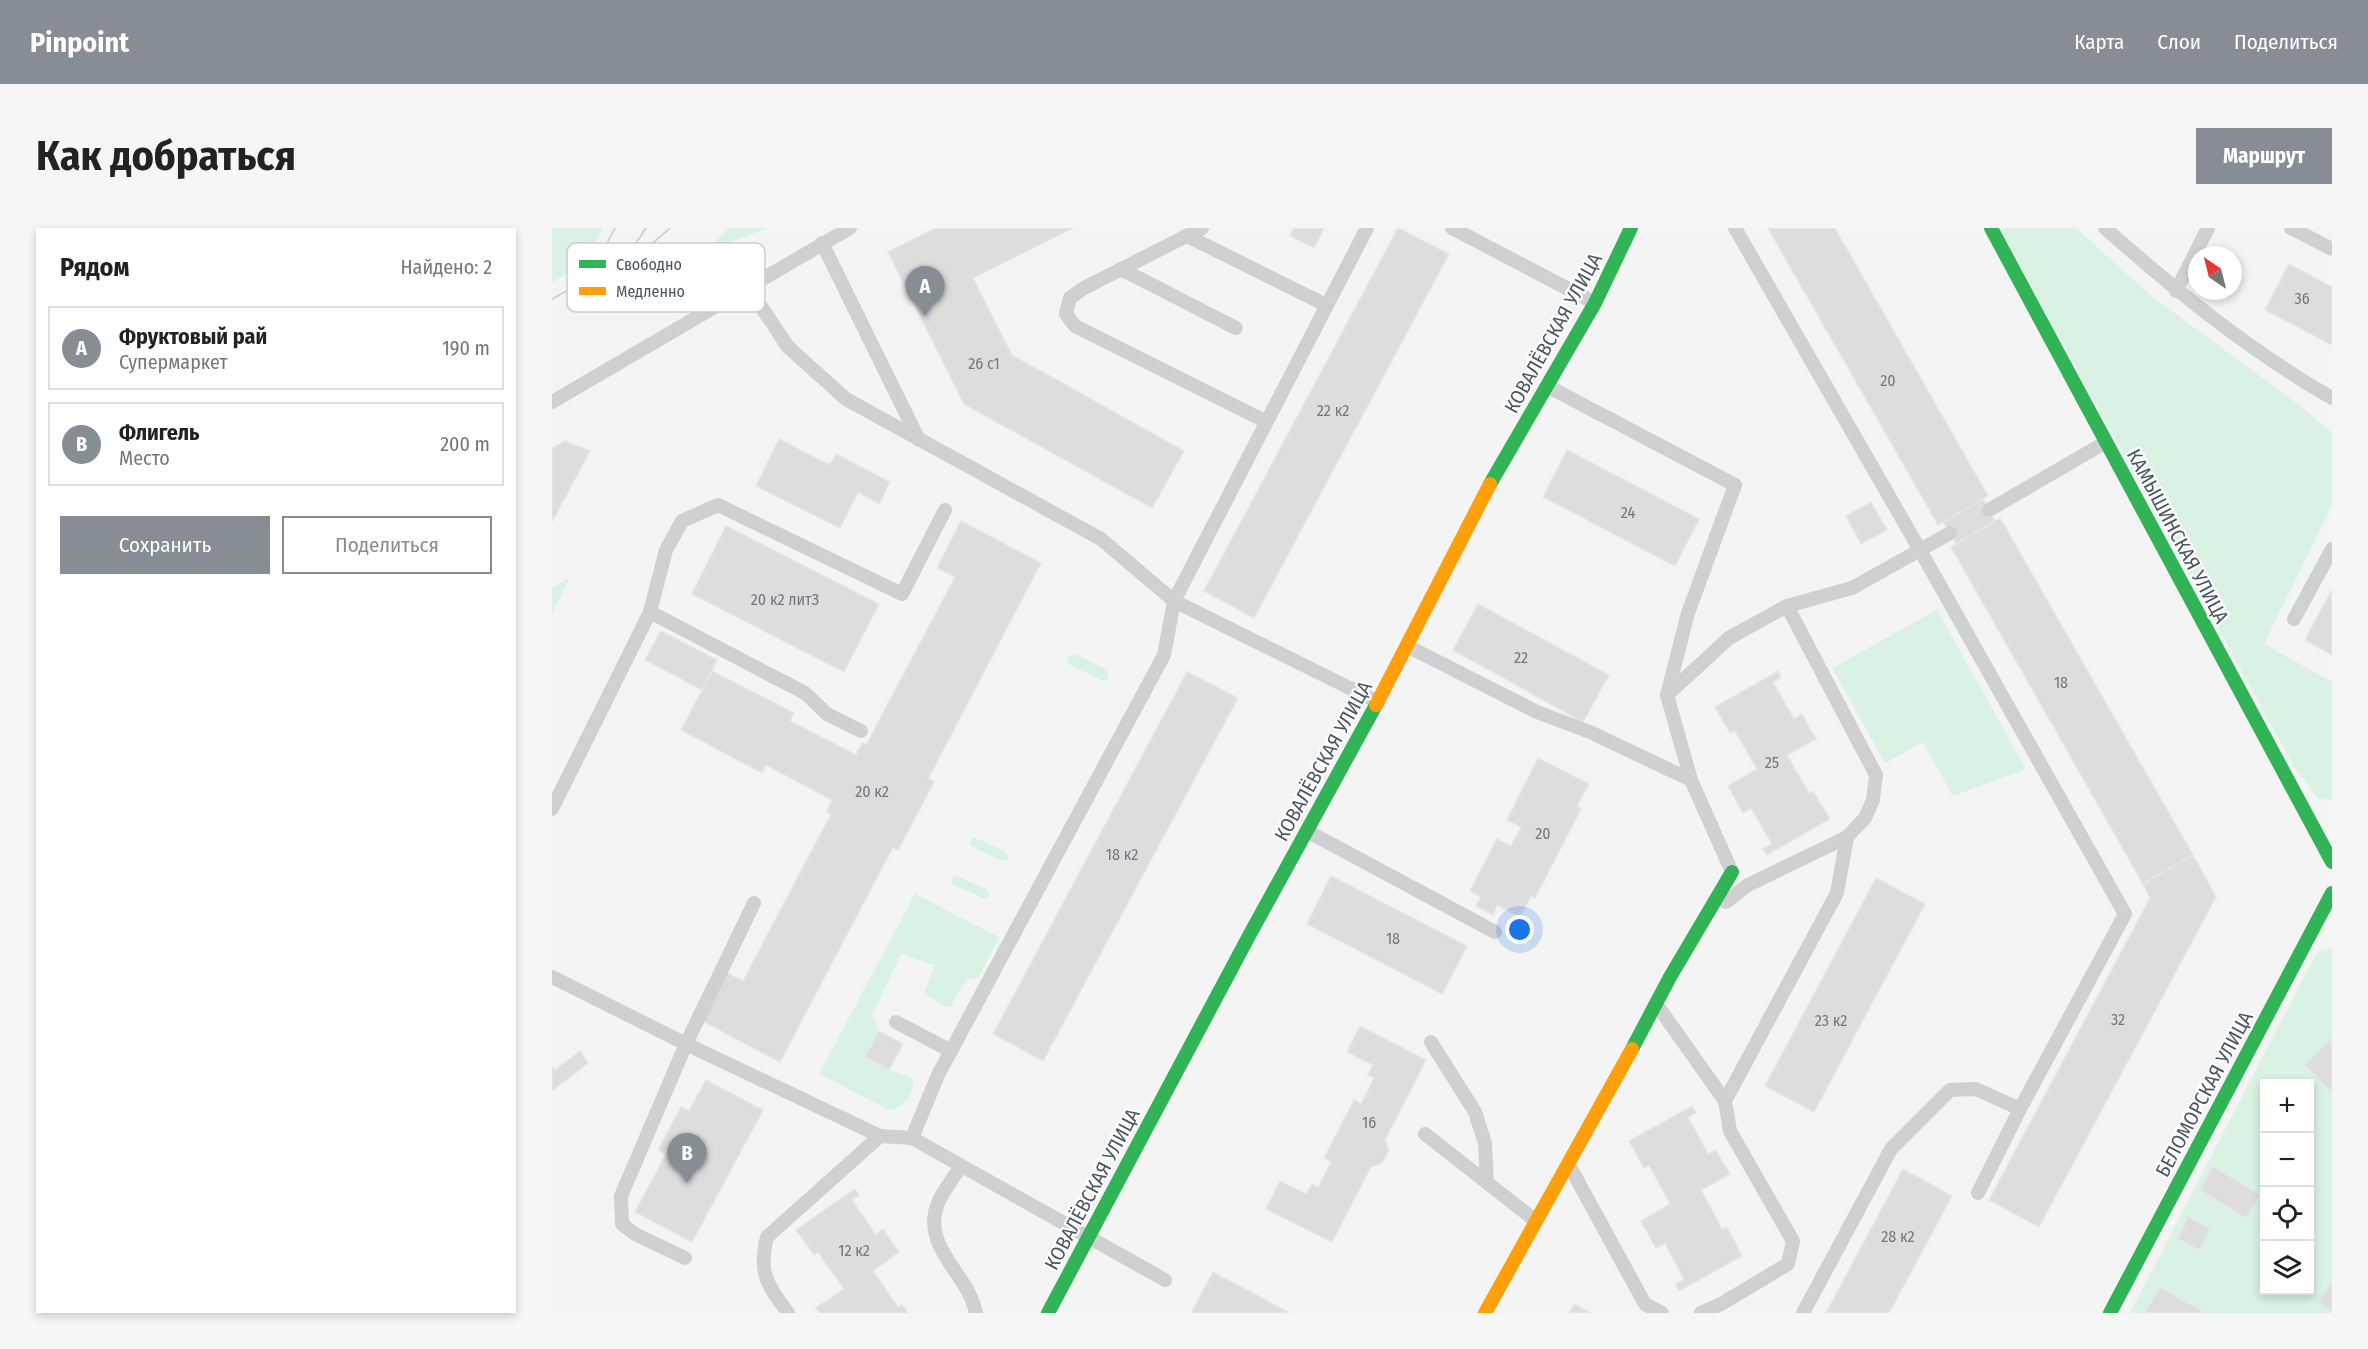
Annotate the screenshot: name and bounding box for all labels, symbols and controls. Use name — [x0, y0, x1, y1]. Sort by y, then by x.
text: Pinpoint — [30, 26, 129, 59]
text: Карта — [2074, 29, 2124, 55]
text: Слои — [2157, 29, 2201, 55]
text: Поделиться — [2234, 29, 2338, 55]
button: Маршрут — [2196, 128, 2332, 184]
text: Как добраться — [36, 131, 296, 181]
legend — [567, 243, 765, 312]
north arrow — [2188, 246, 2242, 300]
street label: КОВАЛЁВСКАЯ УЛИЦА — [1499, 248, 1607, 417]
text: Рядом — [60, 252, 129, 283]
text: Найдено: 2 — [400, 255, 492, 279]
text: Свободно — [616, 255, 682, 274]
pin: A — [906, 266, 944, 316]
text: Медленно — [616, 282, 685, 301]
house number: 36 — [2294, 289, 2310, 308]
text: Фруктовый рай — [119, 323, 267, 350]
text: A — [76, 336, 87, 360]
text: 190 m — [442, 336, 490, 360]
text: Супермаркет — [119, 350, 228, 374]
house number: 26 с1 — [968, 354, 1000, 373]
house number: 20 — [1880, 371, 1896, 390]
house number: 22 к2 — [1317, 401, 1349, 420]
text: Флигель — [119, 419, 200, 446]
text: B — [76, 432, 87, 456]
text: 200 m — [440, 432, 490, 456]
street label: КАМЫШИНСКАЯ УЛИЦА — [2122, 445, 2234, 628]
text: Место — [119, 446, 170, 470]
house number: 24 — [1621, 503, 1635, 522]
button: Сохранить — [60, 516, 270, 574]
button: Поделиться — [282, 516, 492, 574]
house number: 20 к2 литЗ — [751, 590, 820, 609]
house number: 22 — [1514, 648, 1528, 667]
house number: 18 — [2054, 673, 2068, 692]
street label: КОВАЛЁВСКАЯ УЛИЦА — [1269, 676, 1377, 845]
house number: 25 — [1765, 753, 1779, 772]
house number: 20 к2 — [855, 782, 889, 801]
house number: 20 — [1535, 824, 1551, 843]
house number: 18 к2 — [1106, 845, 1138, 864]
your location — [1505, 915, 1534, 944]
house number: 18 — [1386, 929, 1400, 948]
street label: БЕЛОМОРСКАЯ УЛИЦА — [2150, 1007, 2258, 1181]
house number: 32 — [2111, 1010, 2125, 1029]
house number: 23 к2 — [1815, 1011, 1847, 1030]
map controls — [2260, 1079, 2314, 1295]
button: + — [2260, 1079, 2314, 1133]
street label: КОВАЛЁВСКАЯ УЛИЦА — [1039, 1104, 1145, 1274]
house number: 16 — [1362, 1113, 1376, 1132]
button: − — [2260, 1133, 2314, 1187]
pin: B — [668, 1134, 706, 1183]
button: locate — [2260, 1187, 2314, 1241]
house number: 28 к2 — [1881, 1227, 1915, 1246]
house number: 12 к2 — [838, 1241, 870, 1260]
button: layers — [2260, 1241, 2314, 1295]

